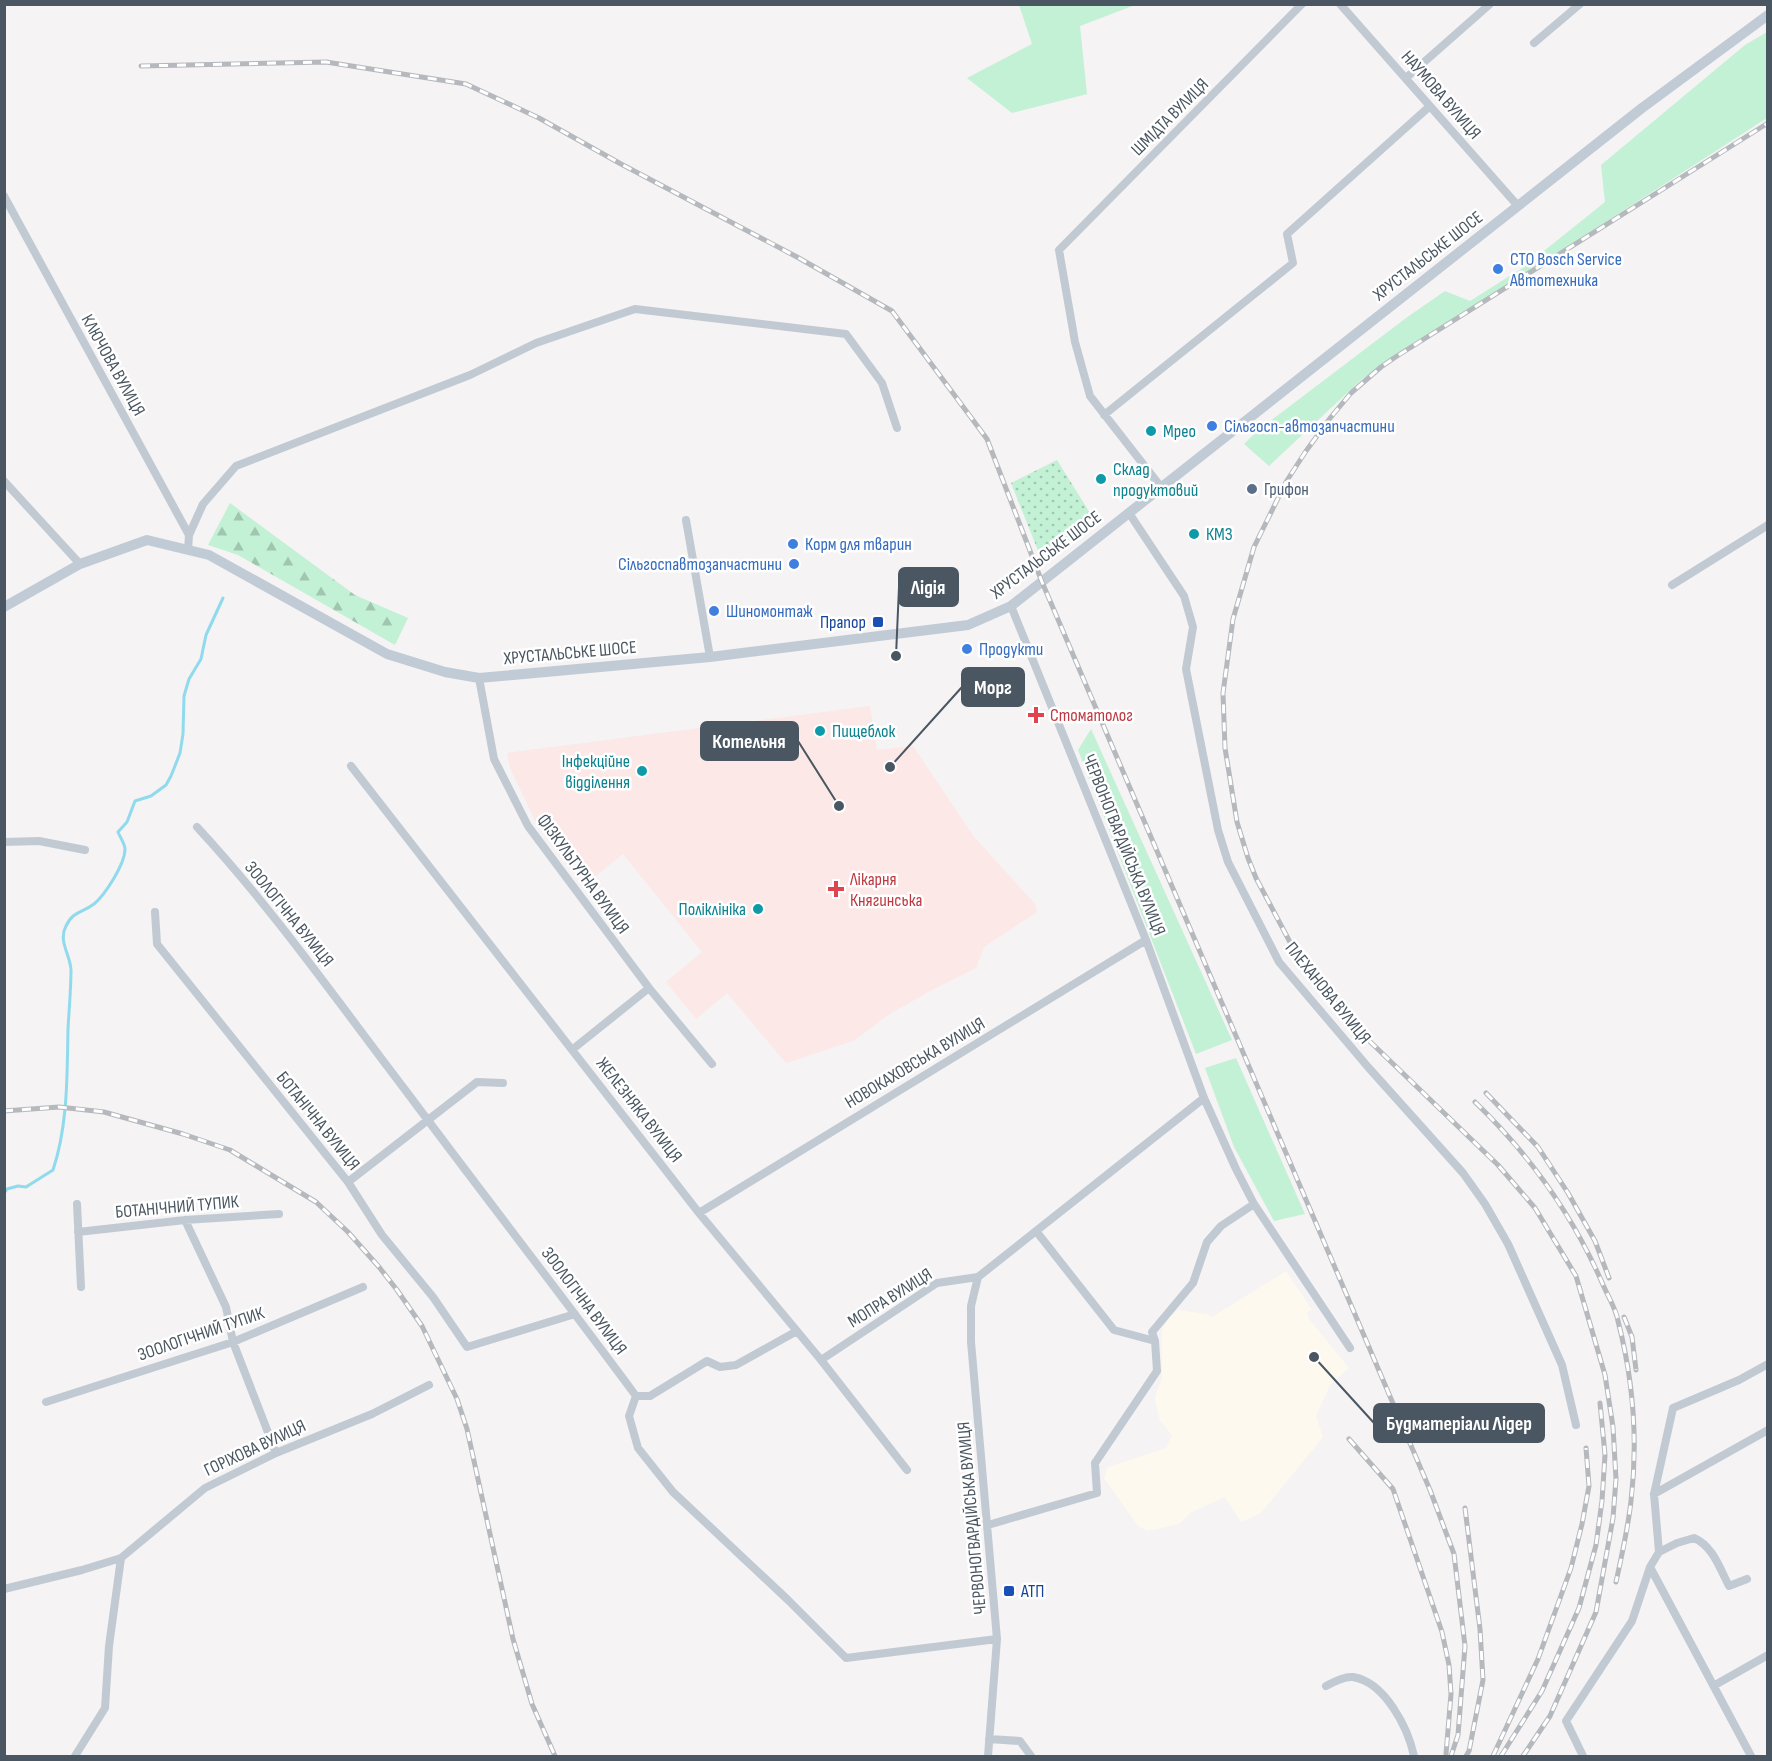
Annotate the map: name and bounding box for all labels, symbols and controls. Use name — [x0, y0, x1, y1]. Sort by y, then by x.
street label: НАУМОВА ВУЛИЦЯ — [1397, 46, 1485, 144]
street label: ШМІДТА ВУЛИЦЯ — [1127, 74, 1213, 160]
street label: ХРУСТАЛЬСЬКЕ ШОСЕ — [1368, 207, 1487, 306]
place label: СТО Bosch Service Автотехника — [1509, 249, 1622, 291]
marker: СТО Bosch Service Автотехника — [1491, 262, 1505, 276]
street label: КЛЮЧОВА ВУЛИЦЯ — [77, 311, 149, 419]
place label: Сільгосп-автозапчастини — [1224, 416, 1395, 437]
marker: Сільгосп-автозапчастини — [1205, 419, 1219, 433]
place label: Мрео — [1163, 421, 1196, 442]
marker: Мрео — [1144, 424, 1158, 438]
place label: Склад продуктовий — [1113, 459, 1198, 501]
marker: Склад продуктовий — [1094, 472, 1108, 486]
place label: Грифон — [1264, 479, 1309, 500]
marker: Грифон — [1245, 482, 1259, 496]
street label: ХРУСТАЛЬСЬКЕ ШОСЕ — [986, 507, 1106, 604]
place label: КМЗ — [1206, 524, 1233, 545]
marker: КМЗ — [1187, 527, 1201, 541]
place label: Корм для тварин — [805, 534, 912, 555]
marker: Корм для тварин — [786, 537, 800, 551]
place label: Сільгоспавтозапчастини — [618, 554, 782, 575]
marker: Сільгоспавтозапчастини — [787, 557, 801, 571]
callout: Лідія — [899, 568, 958, 606]
text: Лідія — [910, 576, 945, 600]
place label: Шиномонтаж — [726, 601, 813, 622]
marker: Шиномонтаж — [707, 604, 721, 618]
place label: Прапор — [820, 612, 866, 633]
marker: Прапор — [871, 615, 885, 629]
street label: ХРУСТАЛЬСЬКЕ ШОСЕ — [502, 637, 637, 669]
place label: Продукти — [979, 639, 1043, 660]
marker: Продукти — [960, 642, 974, 656]
callout: Морг — [962, 668, 1024, 706]
text: Морг — [974, 676, 1012, 700]
place label: Стоматолог — [1050, 705, 1133, 726]
marker: Стоматолог — [1027, 706, 1045, 724]
place label: Пищеблок — [832, 721, 896, 742]
callout: Котельня — [701, 722, 798, 760]
marker: Пищеблок — [813, 724, 827, 738]
text: Котельня — [712, 730, 786, 754]
place label: Інфекційне відділення — [562, 751, 630, 793]
street label: ЧЕРВОНОГВАРДІЙСЬКА ВУЛИЦЯ — [1078, 751, 1170, 939]
marker: Інфекційне відділення — [635, 764, 649, 778]
street label: ФІЗКУЛЬТУРНА ВУЛИЦЯ — [532, 810, 634, 938]
street label: ЗООЛОГІЧНА ВУЛИЦЯ — [240, 857, 338, 971]
place label: Лікарня Княгинська — [849, 869, 922, 911]
marker: Лікарня Княгинська — [827, 880, 845, 898]
place label: Поліклініка — [679, 899, 746, 920]
marker: Поліклініка — [751, 902, 765, 916]
street label: ПЛЕХАНОВА ВУЛИЦЯ — [1281, 938, 1375, 1048]
street label: НОВОКАХОВСЬКА ВУЛИЦЯ — [841, 1013, 989, 1113]
street label: ЖЕЛЕЗНЯКА ВУЛИЦЯ — [592, 1054, 686, 1166]
street label: БОТАНІЧНА ВУЛИЦЯ — [272, 1067, 364, 1175]
street label: БОТАНІЧНИЙ ТУПИК — [114, 1191, 240, 1223]
street label: ЗООЛОГІЧНА ВУЛИЦЯ — [537, 1243, 631, 1359]
street label: МОПРА ВУЛИЦЯ — [844, 1264, 936, 1332]
street label: ЗООЛОГІЧНИЙ ТУПИК — [135, 1302, 268, 1365]
callout: Будматеріали Лідер — [1374, 1404, 1544, 1442]
text: Будматеріали Лідер — [1386, 1412, 1532, 1436]
street label: ГОРІХОВА ВУЛИЦЯ — [201, 1415, 309, 1481]
street label: ЧЕРВОНОГВАРДІЙСЬКА ВУЛИЦЯ — [953, 1421, 991, 1615]
place label: АТП — [1020, 1581, 1044, 1602]
marker: АТП — [1002, 1584, 1016, 1598]

